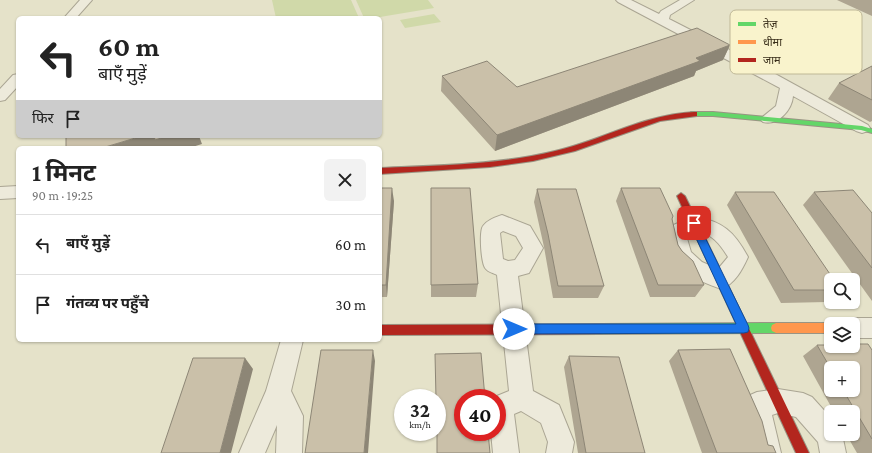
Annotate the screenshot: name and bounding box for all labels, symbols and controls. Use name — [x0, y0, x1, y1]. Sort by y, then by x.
legend — [730, 10, 862, 74]
text: तेज़ — [763, 18, 778, 30]
text: 60 m — [98, 31, 159, 62]
icon: left — [32, 32, 84, 84]
text: धीमा — [763, 36, 782, 48]
text: जाम — [763, 54, 781, 66]
text: बाएँ मुड़ें — [98, 64, 147, 84]
icon: arrive — [62, 108, 84, 130]
text: फिर — [32, 110, 54, 126]
text: 1 मिनट — [32, 159, 96, 186]
button: close — [324, 159, 366, 201]
text: 90 m · 19:25 — [32, 188, 93, 203]
pin — [677, 206, 711, 240]
icon: arrive — [683, 212, 705, 234]
icon: left — [32, 234, 54, 256]
text: बाएँ मुड़ें — [66, 235, 110, 251]
text: 60 m — [335, 237, 366, 253]
map controls — [824, 273, 860, 441]
button: search — [824, 273, 860, 309]
icon: arrive — [32, 294, 54, 316]
text: गंतव्य पर पहुँचे — [66, 295, 149, 311]
text: 30 m — [336, 297, 366, 313]
position arrow — [493, 308, 535, 350]
button: layers — [824, 317, 860, 353]
button: + — [824, 361, 860, 397]
speed limit sign: 40 — [454, 389, 506, 441]
text: 32 — [410, 399, 430, 421]
button: − — [824, 405, 860, 441]
text: km/h — [409, 419, 431, 430]

